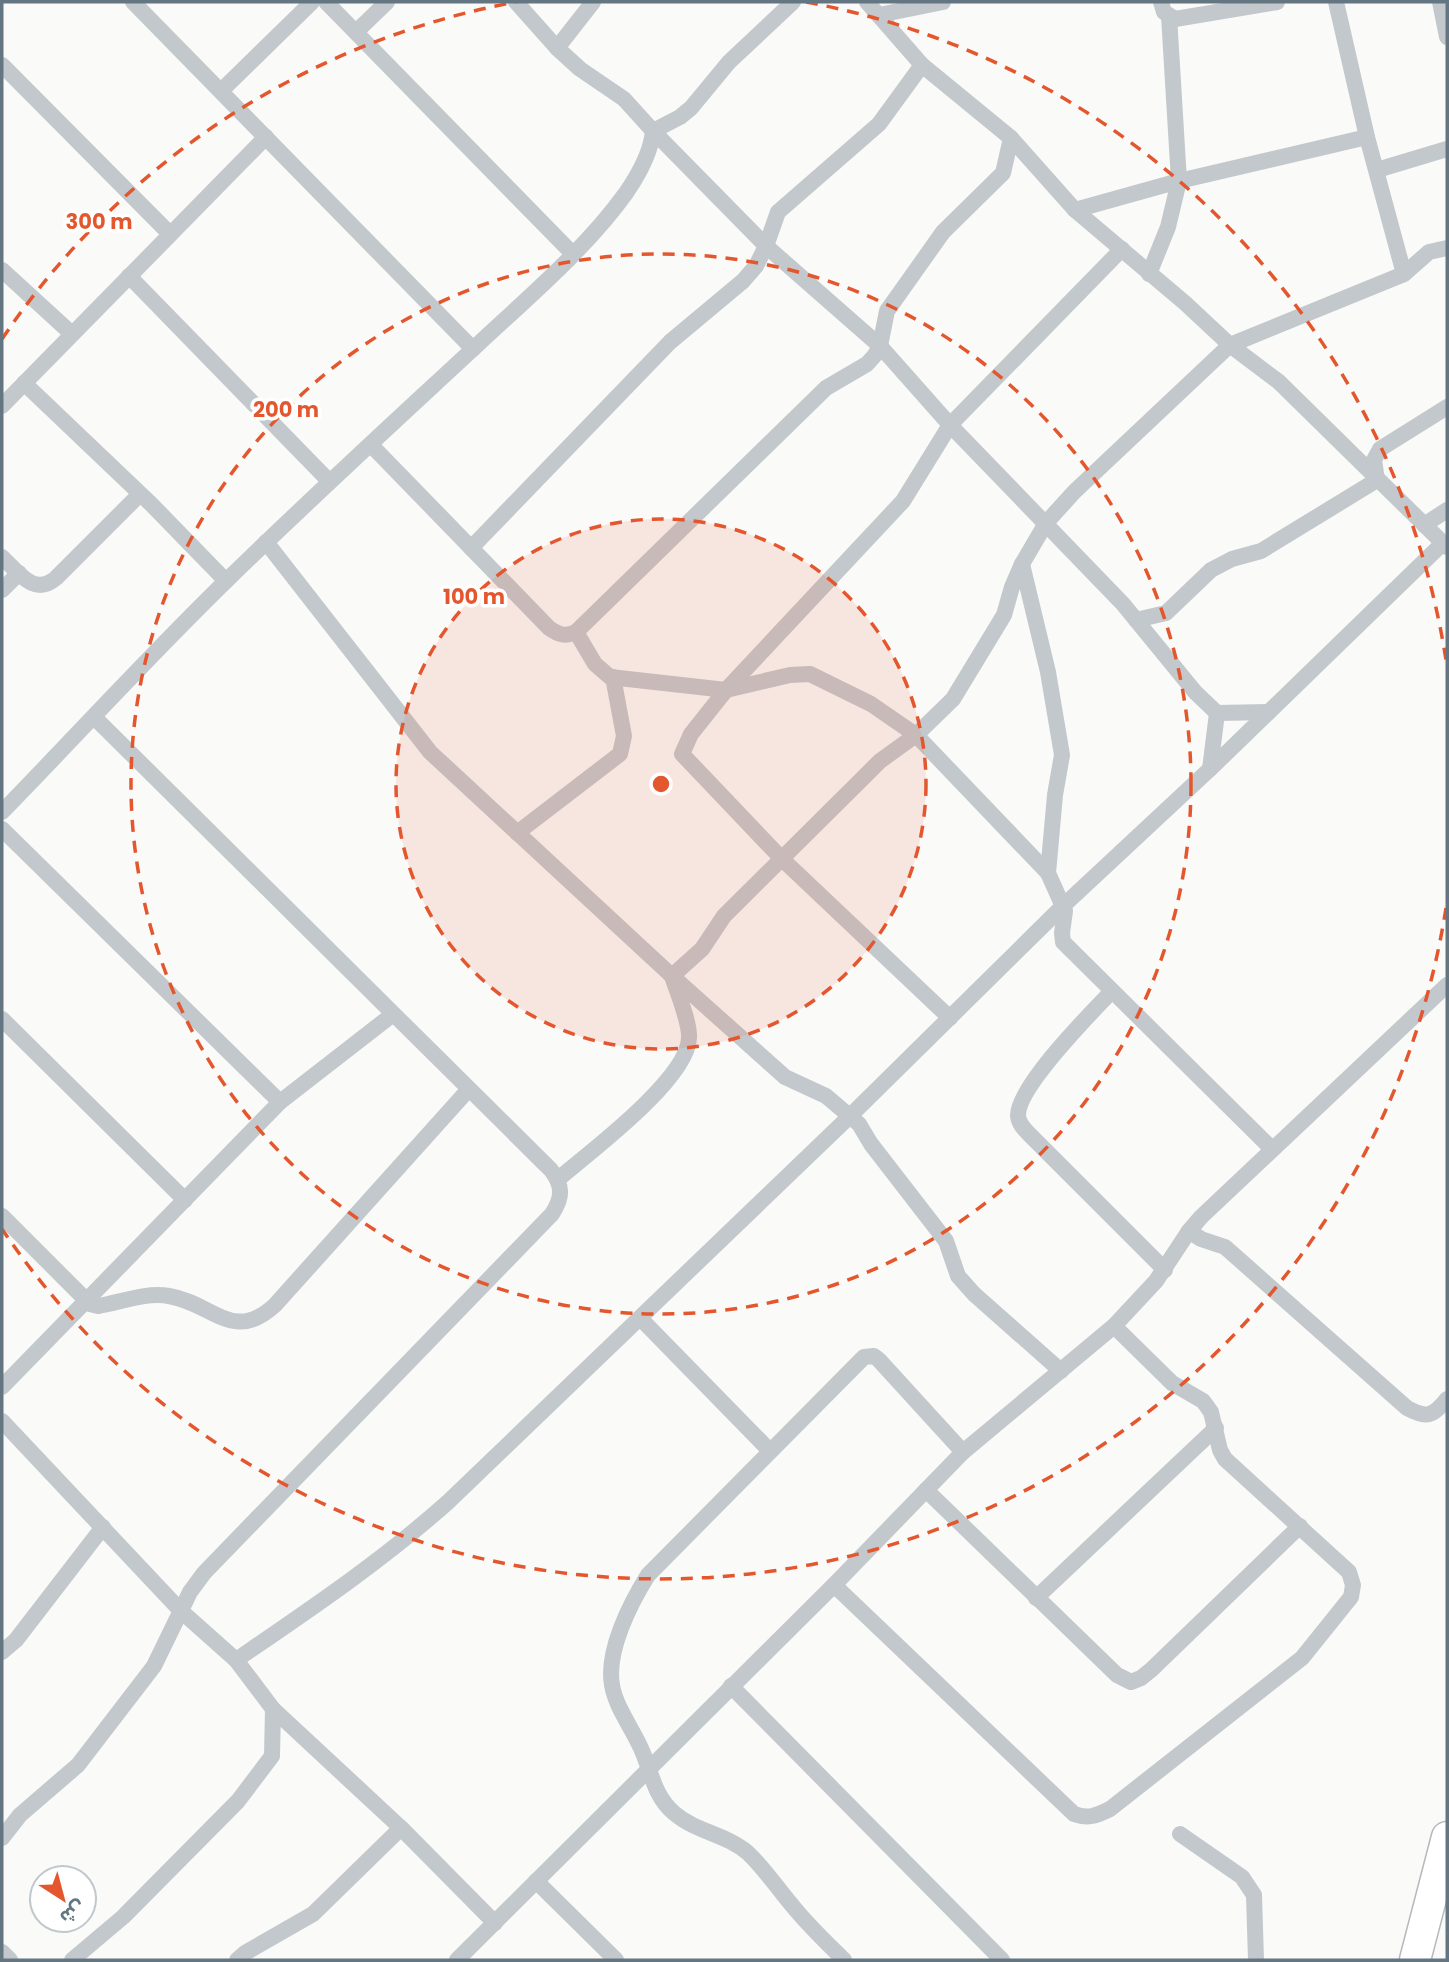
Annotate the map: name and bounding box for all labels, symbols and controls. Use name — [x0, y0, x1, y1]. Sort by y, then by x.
text: 300 m — [66, 207, 132, 236]
text: 200 m — [253, 395, 319, 424]
text: 100 m — [443, 582, 505, 611]
centre of rings — [649, 772, 673, 796]
north arrow — [28, 1864, 98, 1934]
text: ش — [54, 1894, 91, 1931]

